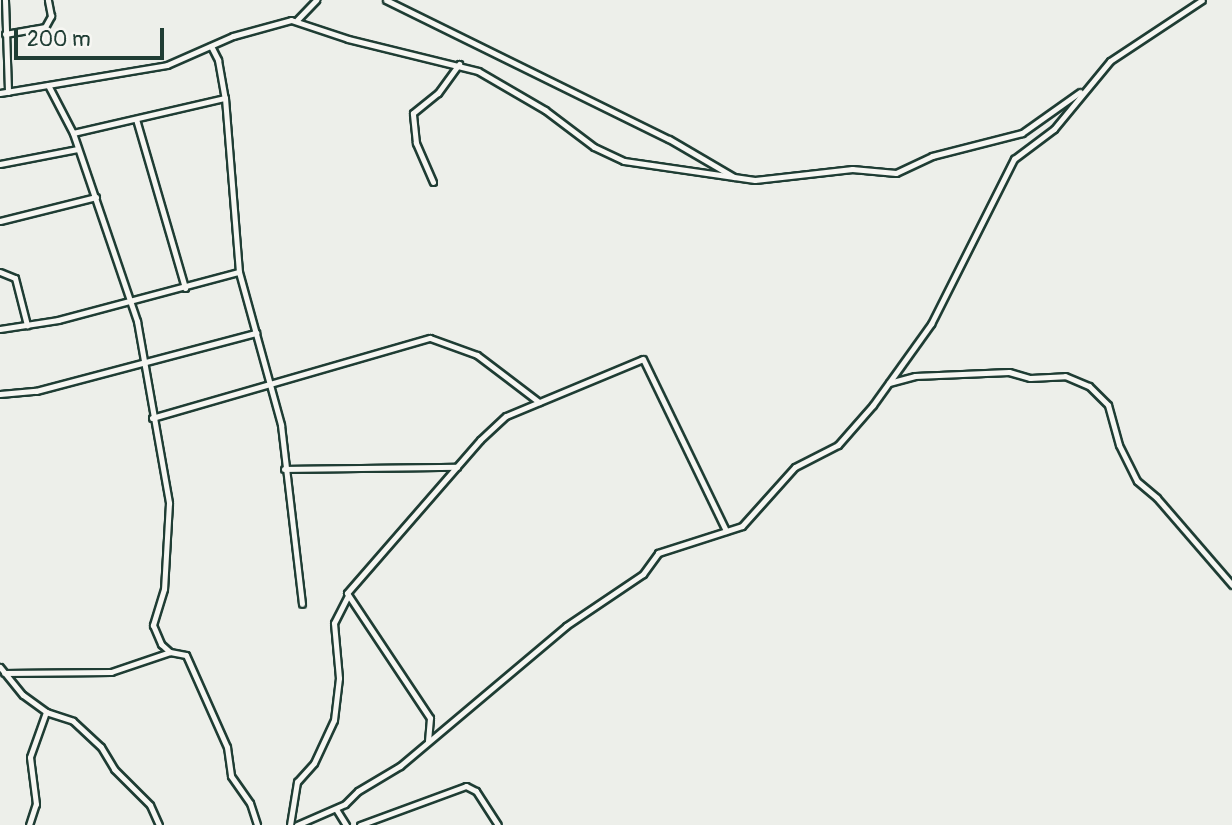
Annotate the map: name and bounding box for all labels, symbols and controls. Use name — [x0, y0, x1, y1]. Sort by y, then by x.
scale bar — [18, 14, 168, 58]
text: 200 m — [27, 26, 91, 53]

